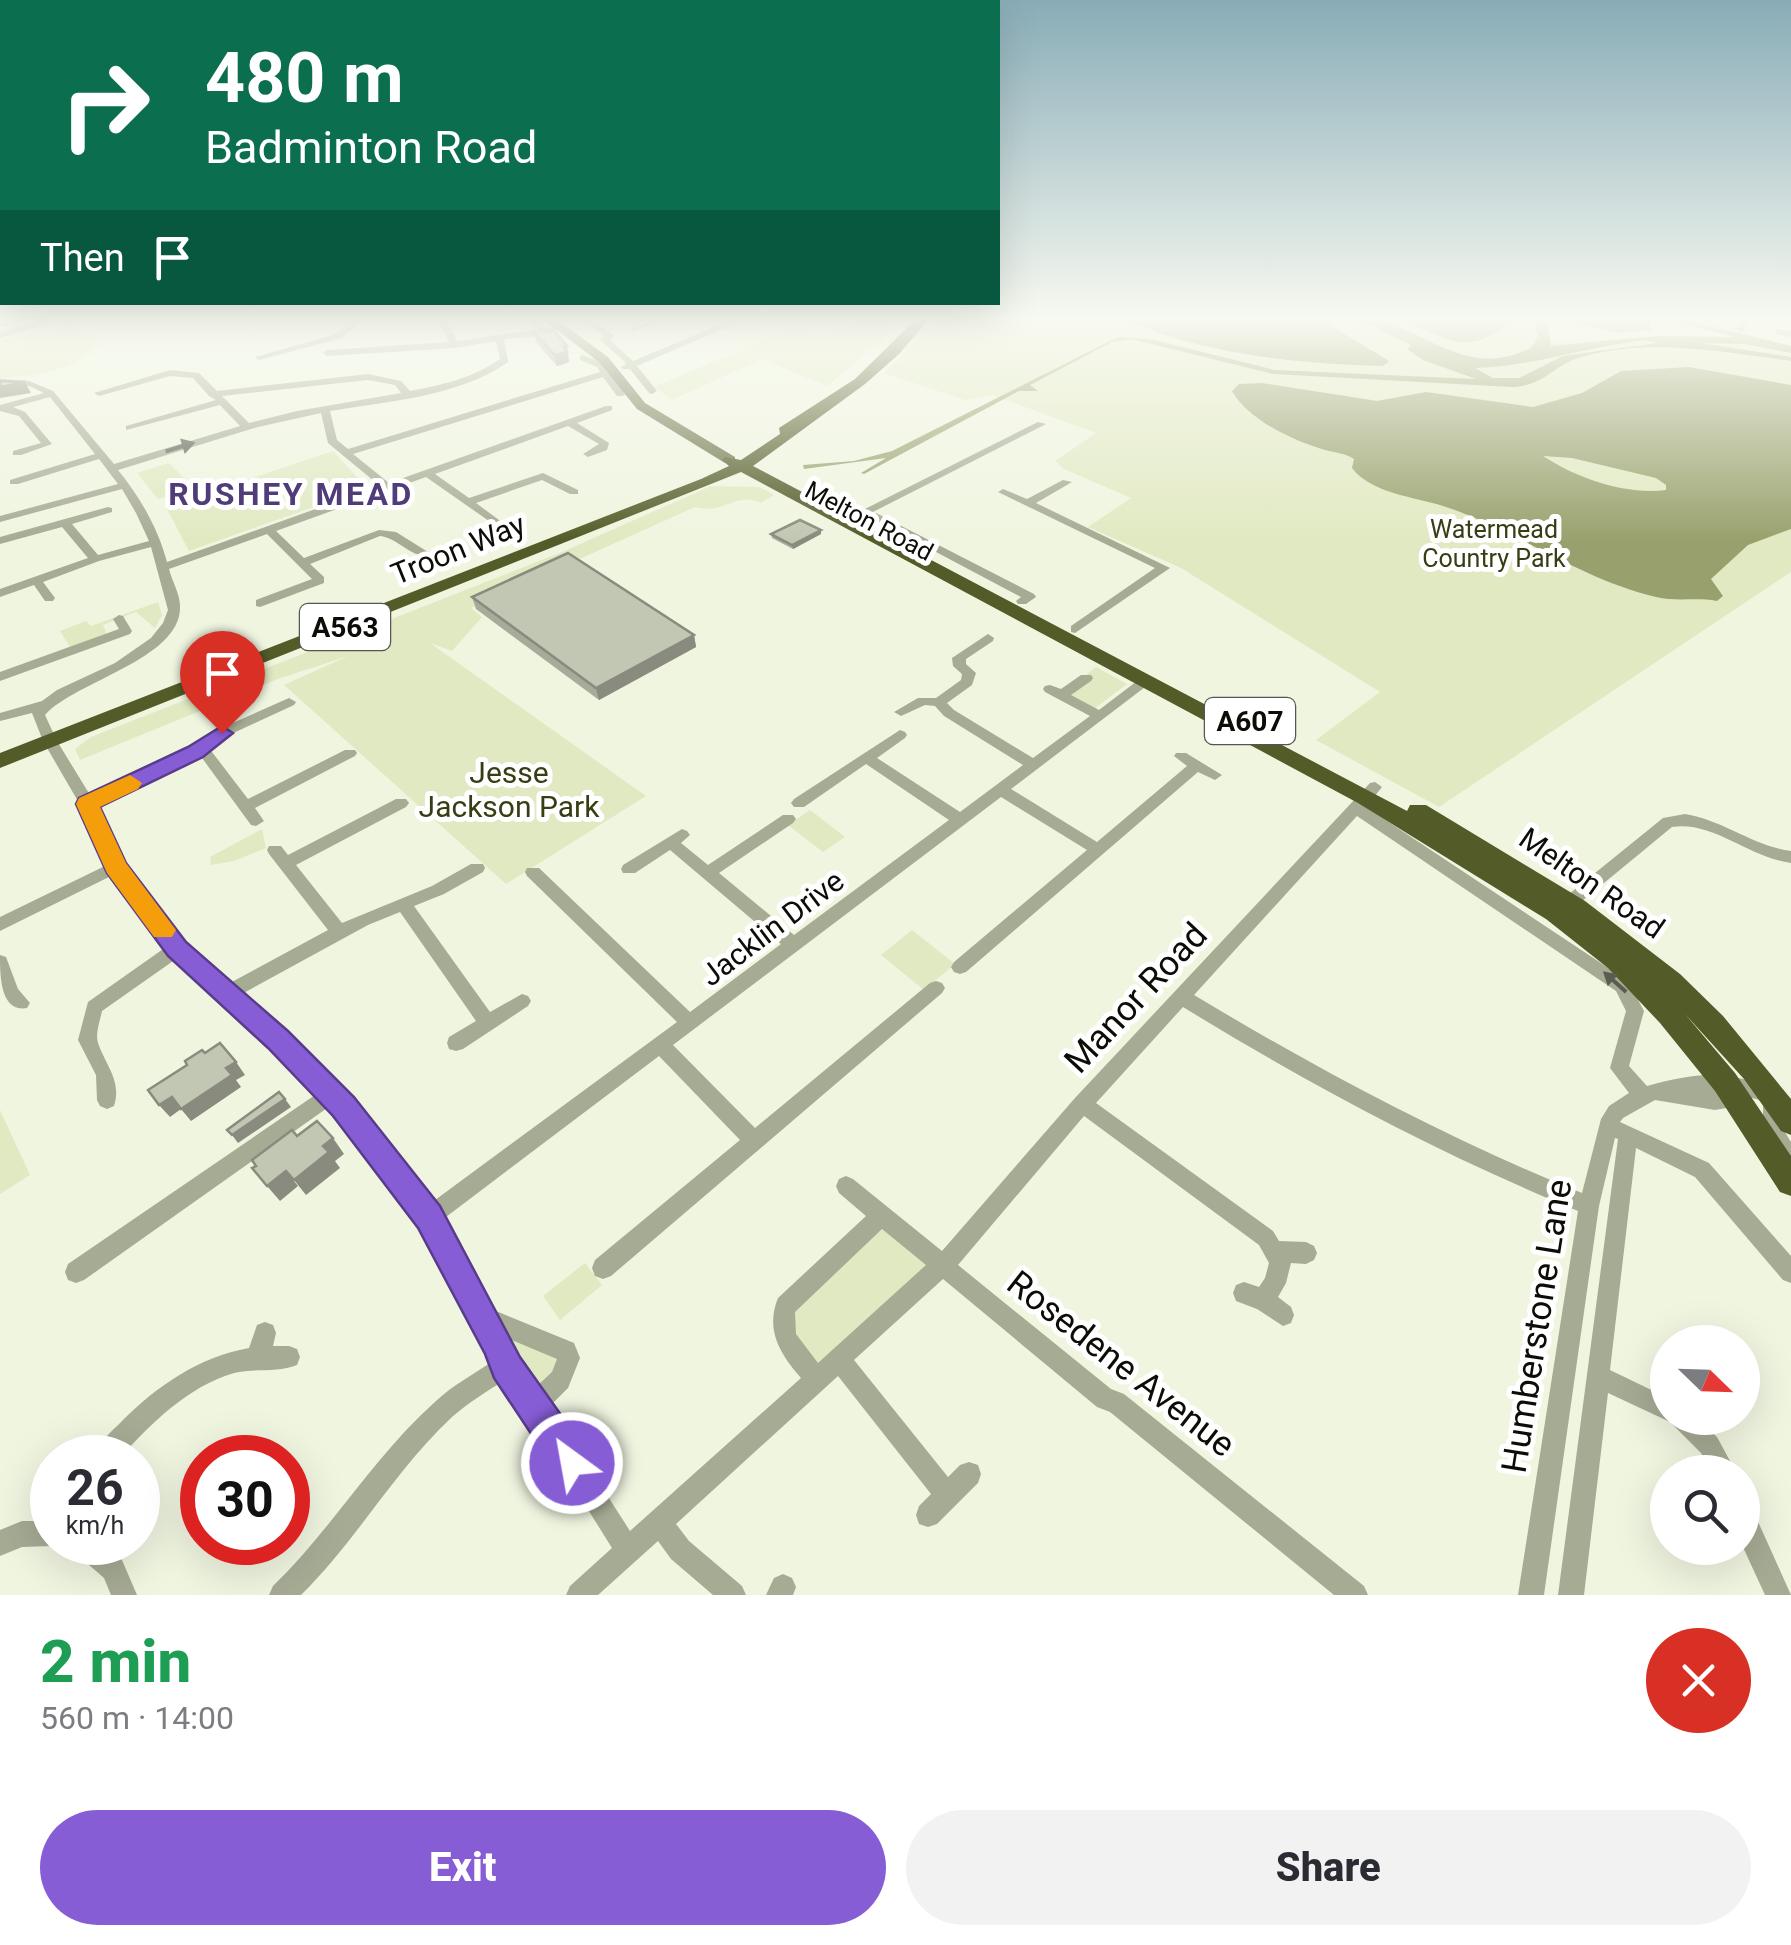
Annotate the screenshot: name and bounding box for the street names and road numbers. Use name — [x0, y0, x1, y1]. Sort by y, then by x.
street label: Melton Road — [800, 475, 938, 567]
street label: Troon Way — [386, 506, 530, 592]
road number: A563 — [300, 604, 390, 650]
road number: A607 — [1205, 698, 1295, 744]
street label: Melton Road — [1513, 820, 1671, 946]
street label: Jacklin Drive — [694, 863, 850, 993]
street label: Manor Road — [1056, 915, 1216, 1081]
street label: Humberstone Lane — [1494, 1176, 1580, 1476]
street label: Rosedene Avenue — [999, 1262, 1243, 1466]

